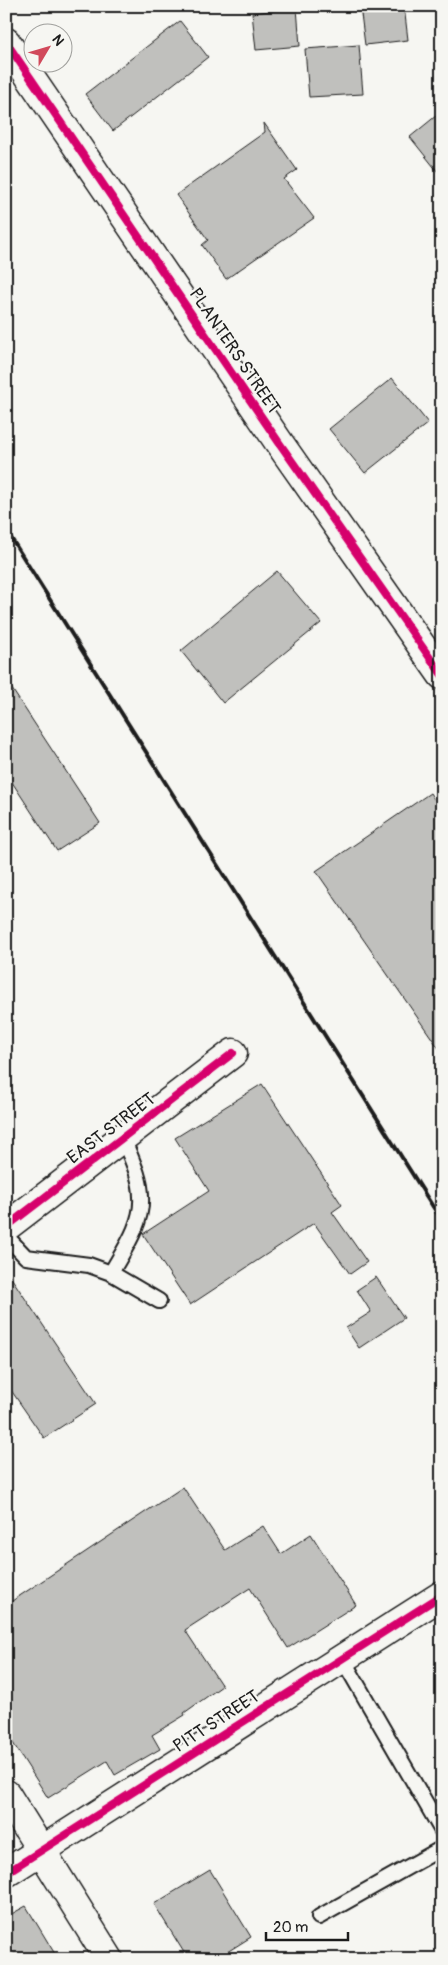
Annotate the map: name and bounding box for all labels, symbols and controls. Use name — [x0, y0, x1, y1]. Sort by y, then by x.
north arrow — [22, 22, 72, 72]
text: N — [48, 31, 67, 49]
street label: PLANTERS STREET — [184, 284, 285, 419]
street label: EAST STREET — [62, 1088, 160, 1169]
street label: PITT STREET — [169, 1685, 264, 1758]
scale bar — [266, 1910, 348, 1942]
text: 20 m — [273, 1918, 308, 1937]

